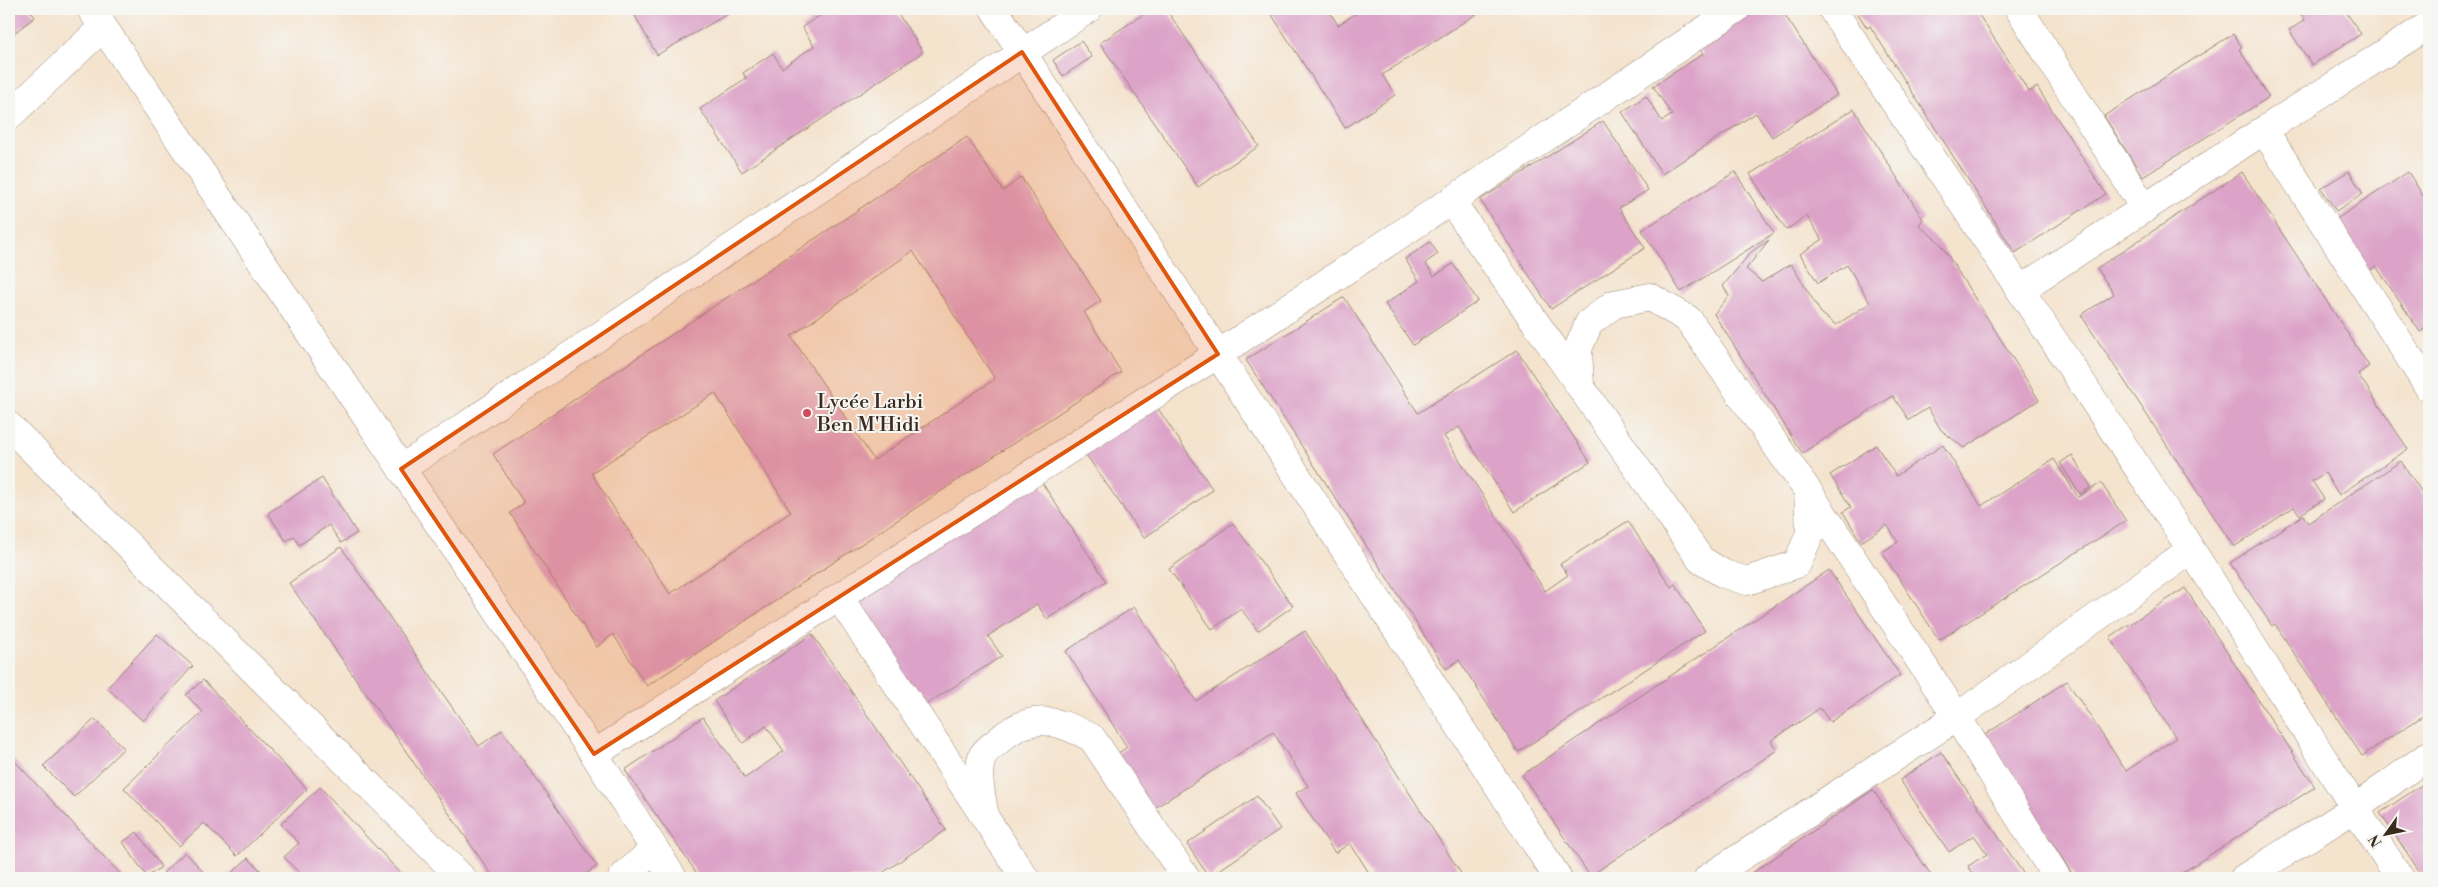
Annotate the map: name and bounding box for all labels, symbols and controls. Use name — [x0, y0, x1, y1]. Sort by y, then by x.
place label: Lycée Larbi Ben M'Hidi — [816, 390, 924, 438]
marker: Lycée Larbi Ben M'Hidi — [801, 407, 813, 419]
north arrow — [2360, 810, 2410, 860]
text: N — [2365, 831, 2387, 850]

